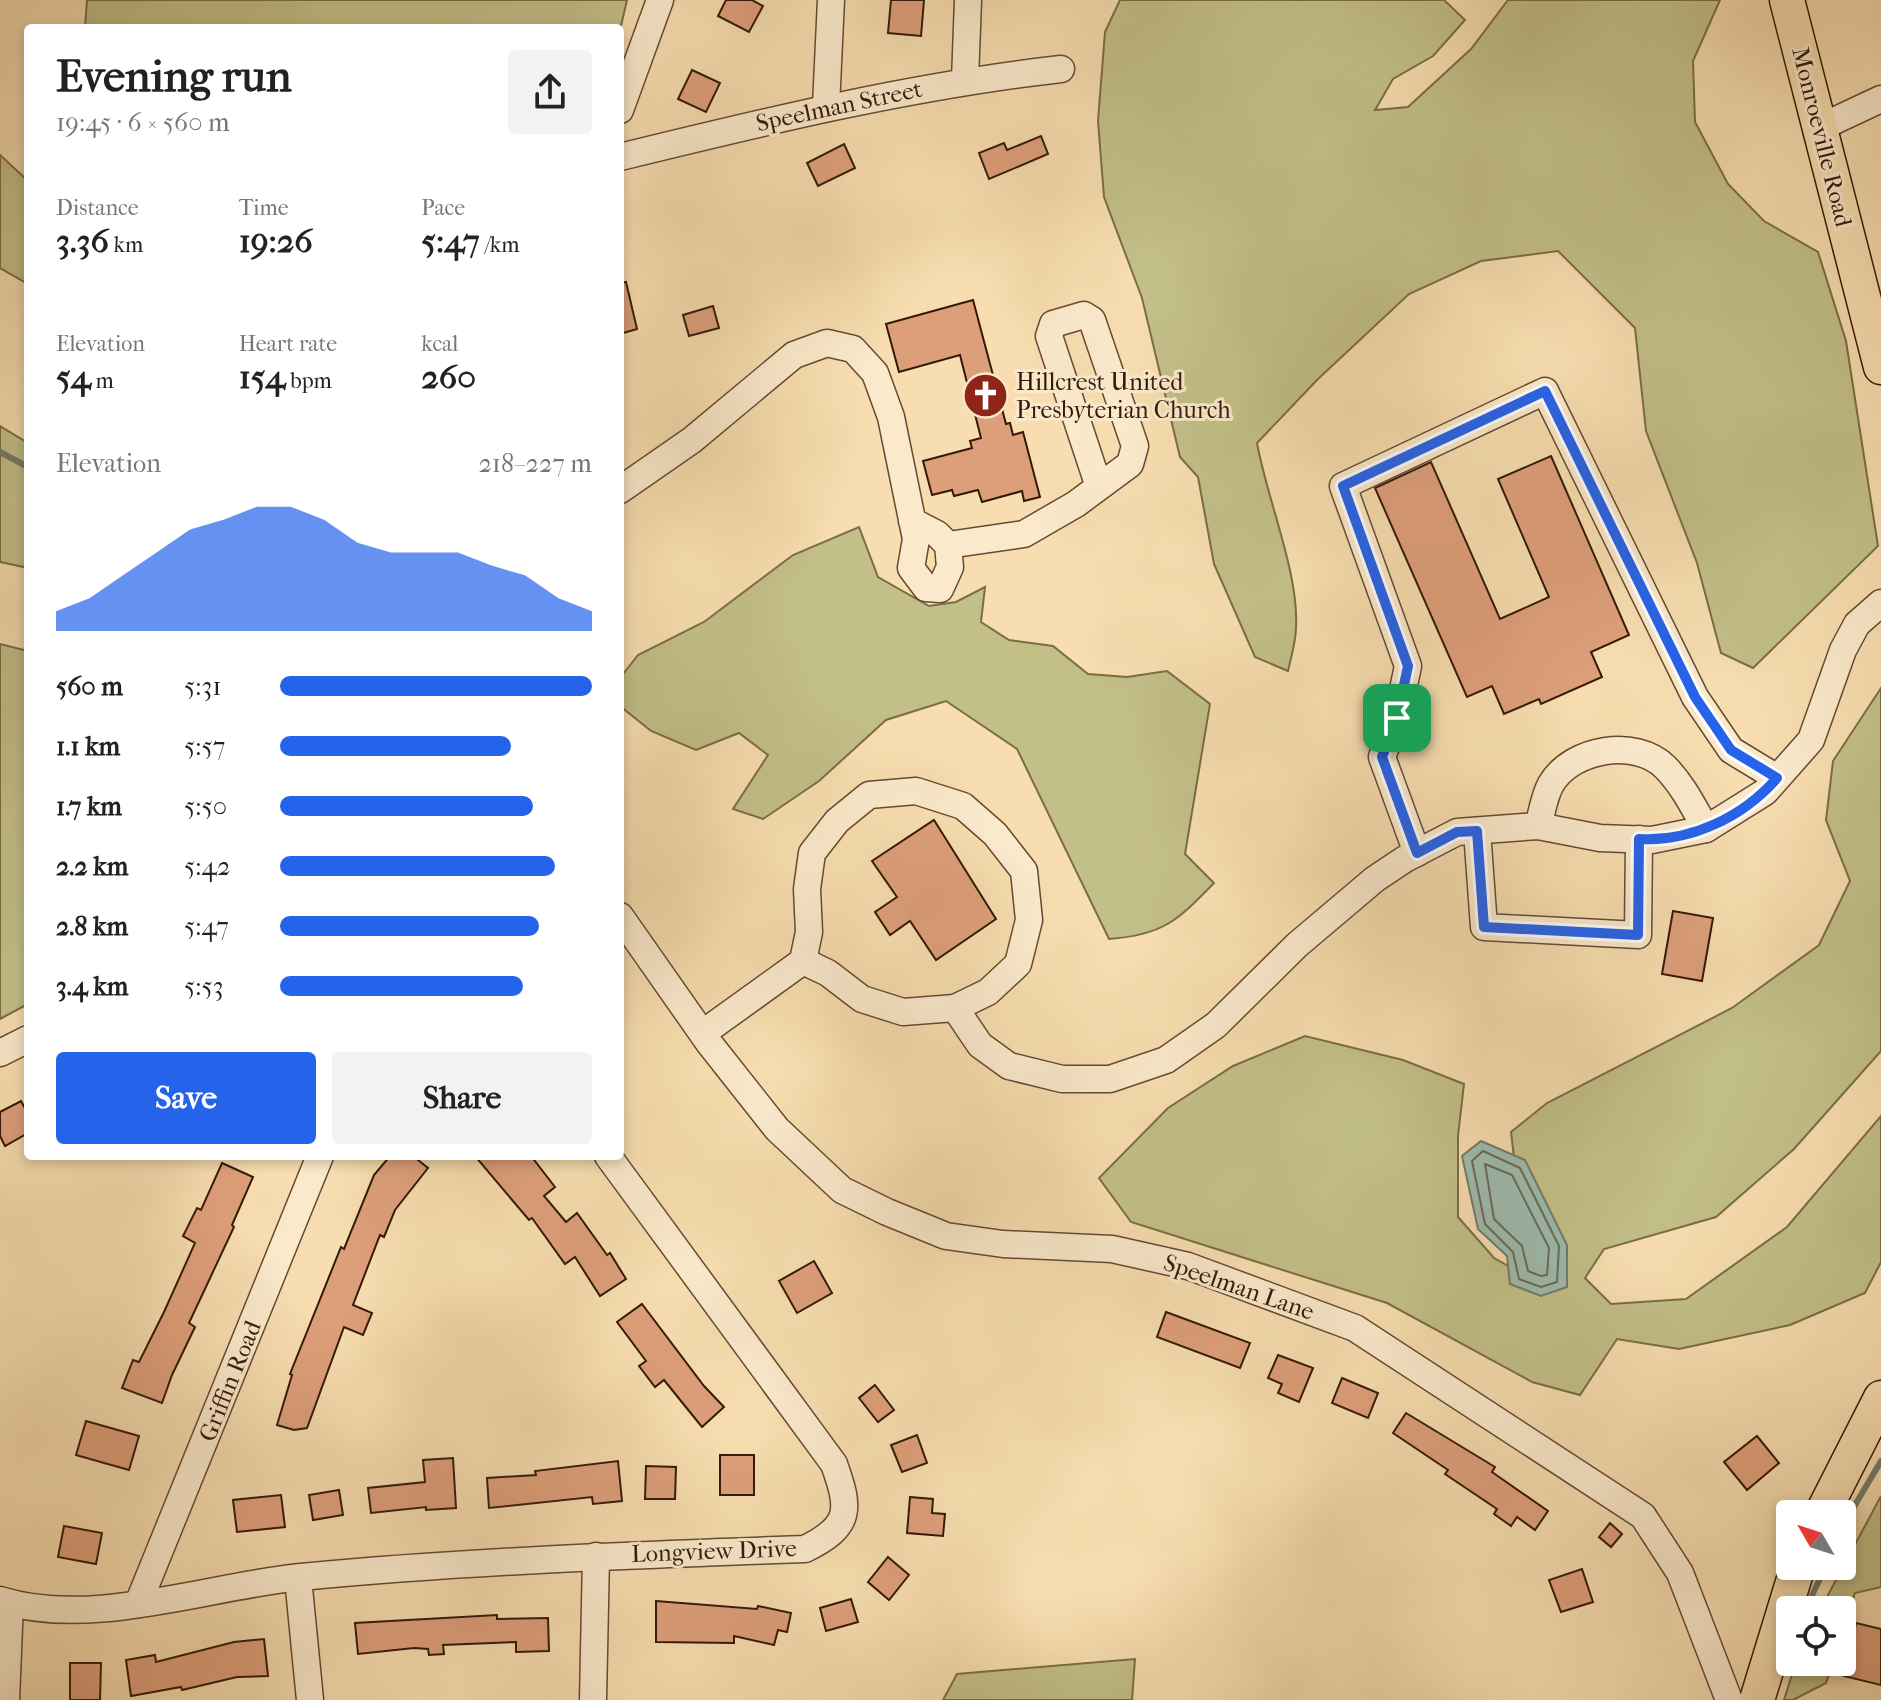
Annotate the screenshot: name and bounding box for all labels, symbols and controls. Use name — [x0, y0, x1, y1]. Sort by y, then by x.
street label: Monroeville Road — [1786, 44, 1858, 231]
button: share — [508, 50, 592, 134]
text: Evening run — [56, 51, 291, 102]
street label: Speelman Street — [753, 75, 925, 137]
text: 19:45 · 6 × 560 m — [56, 107, 230, 138]
text: Distance — [56, 195, 139, 221]
text: Time — [239, 195, 289, 221]
text: Pace — [421, 195, 465, 221]
text: 3.36 — [56, 221, 109, 261]
text: 19:26 — [239, 221, 313, 261]
text: 5:47 — [421, 221, 480, 261]
text: km — [109, 232, 143, 258]
text: /km — [480, 232, 519, 258]
text: Elevation — [56, 331, 145, 357]
text: Heart rate — [239, 331, 337, 357]
text: kcal — [421, 331, 458, 357]
text: 54 — [56, 357, 91, 397]
text: 154 — [239, 357, 285, 397]
text: 260 — [421, 357, 476, 397]
text: m — [91, 368, 114, 394]
text: bpm — [285, 368, 332, 394]
place label: Hillcrest United Presbyterian Church — [1016, 368, 1231, 424]
church icon: Hillcrest United Presbyterian Church — [961, 372, 1009, 420]
text: Elevation — [56, 448, 161, 479]
text: 218–227 m — [478, 448, 592, 479]
text: 560 m — [56, 671, 123, 702]
text: 5:31 — [184, 671, 221, 702]
pin — [1363, 684, 1431, 752]
icon: arrive — [1375, 696, 1419, 740]
text: 1.1 km — [56, 731, 120, 762]
text: 5:57 — [184, 731, 225, 762]
text: 1.7 km — [56, 791, 122, 822]
text: 5:50 — [184, 791, 227, 822]
text: 2.2 km — [56, 851, 128, 882]
text: 5:42 — [184, 851, 230, 882]
text: 2.8 km — [56, 911, 128, 942]
text: 5:47 — [184, 911, 229, 942]
text: 3.4 km — [56, 971, 128, 1002]
text: 5:53 — [184, 971, 223, 1002]
button: Save — [56, 1052, 316, 1144]
button: Share — [332, 1052, 592, 1144]
street label: Speelman Lane — [1160, 1248, 1318, 1326]
street label: Griffin Road — [193, 1316, 267, 1445]
north arrow — [1776, 1500, 1856, 1580]
map controls — [1776, 1500, 1856, 1676]
street label: Longview Drive — [631, 1534, 797, 1568]
button: locate — [1776, 1596, 1856, 1676]

